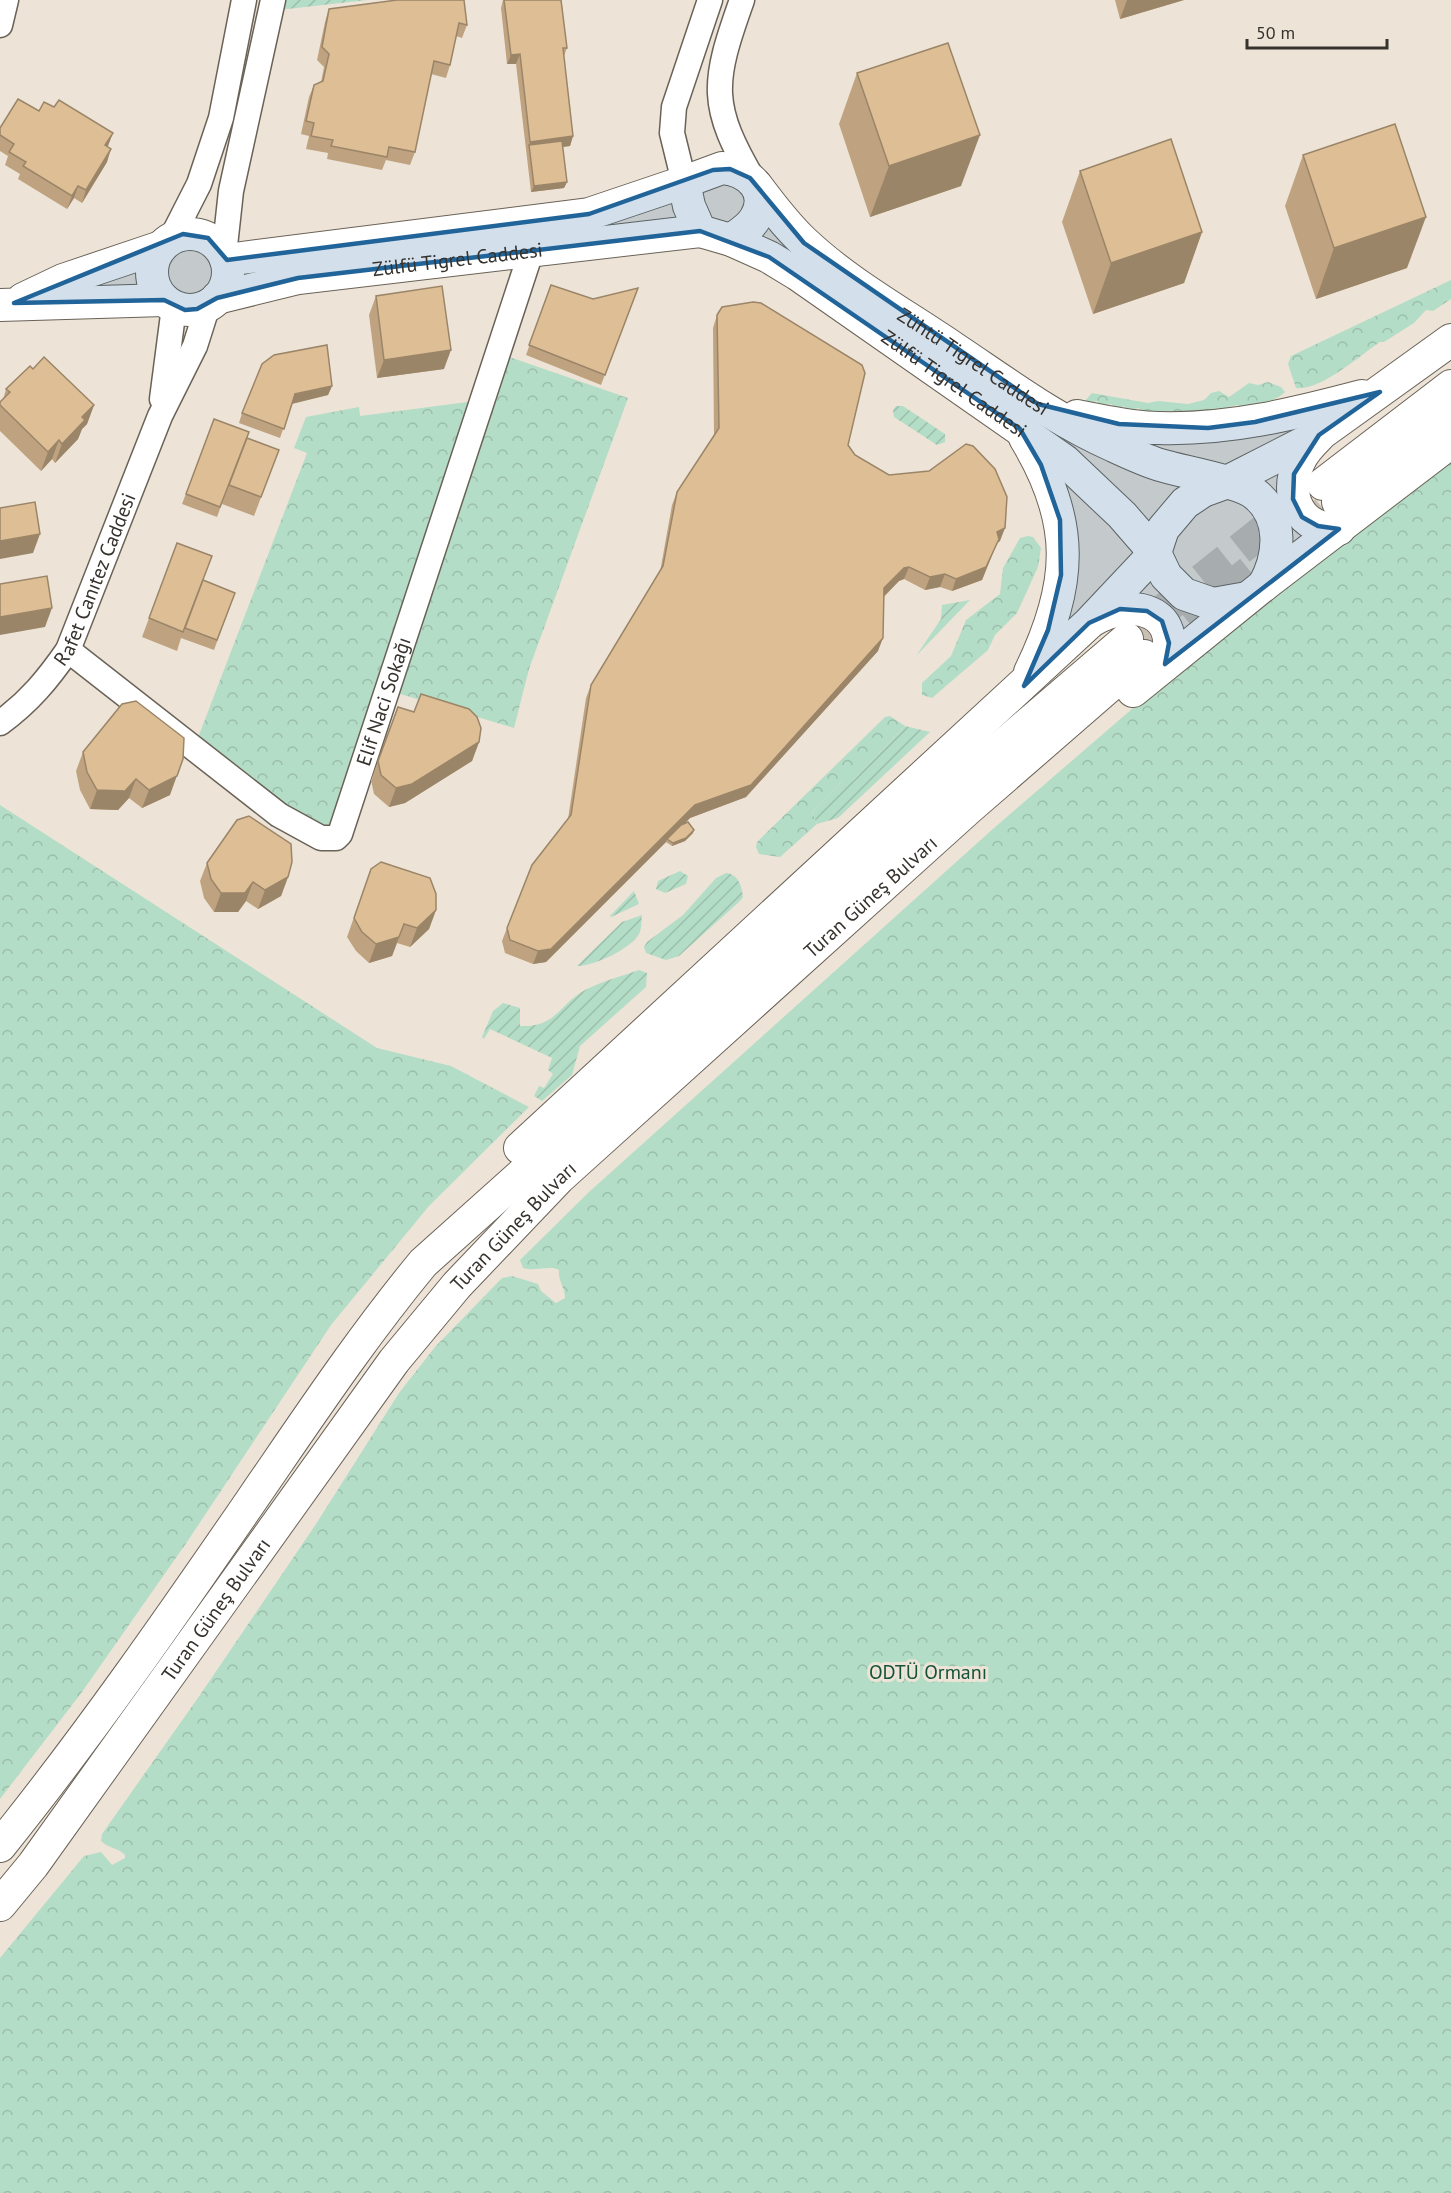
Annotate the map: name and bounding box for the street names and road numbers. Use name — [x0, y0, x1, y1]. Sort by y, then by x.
street label: Zülfü Tigrel Caddesi — [371, 236, 544, 282]
street label: Zühtü Tigrel Caddesi — [892, 302, 1054, 421]
street label: Zülfü Tigrel Caddesi — [876, 324, 1032, 443]
street label: Rafet Canıtez Caddesi — [48, 489, 141, 671]
street label: Elif Naci Sokağı — [350, 634, 417, 769]
street label: Turan Güneş Bulvarı — [798, 830, 943, 964]
street label: Turan Güneş Bulvarı — [445, 1156, 582, 1297]
street label: Turan Güneş Bulvarı — [156, 1533, 276, 1687]

